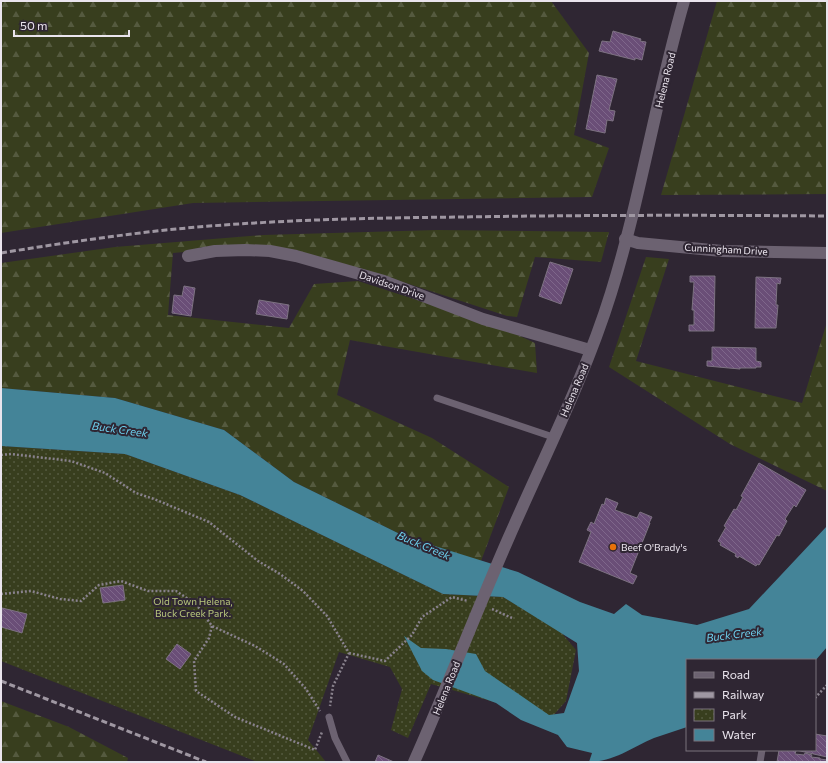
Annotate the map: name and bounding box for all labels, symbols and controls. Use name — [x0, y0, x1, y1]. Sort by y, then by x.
scale bar — [14, 12, 129, 38]
text: 50 m — [20, 18, 48, 32]
street label: Helena Road — [652, 51, 678, 109]
street label: Cunningham Drive — [684, 241, 768, 257]
street label: Davidson Drive — [358, 268, 426, 302]
street label: Helena Road — [557, 361, 591, 418]
water label: Buck Creek — [91, 419, 150, 439]
water label: Buck Creek — [396, 528, 453, 562]
place label: Beef O'Brady's — [621, 541, 688, 553]
marker: Beef O'Brady's — [608, 542, 618, 552]
park label: Old Town Helena, Buck Creek Park. — [153, 595, 233, 619]
water label: Buck Creek — [705, 624, 764, 644]
street label: Helena Road — [430, 659, 462, 717]
legend — [686, 659, 816, 751]
text: Road — [722, 667, 750, 681]
text: Railway — [722, 687, 764, 701]
text: Park — [722, 707, 748, 721]
text: Water — [722, 727, 756, 741]

